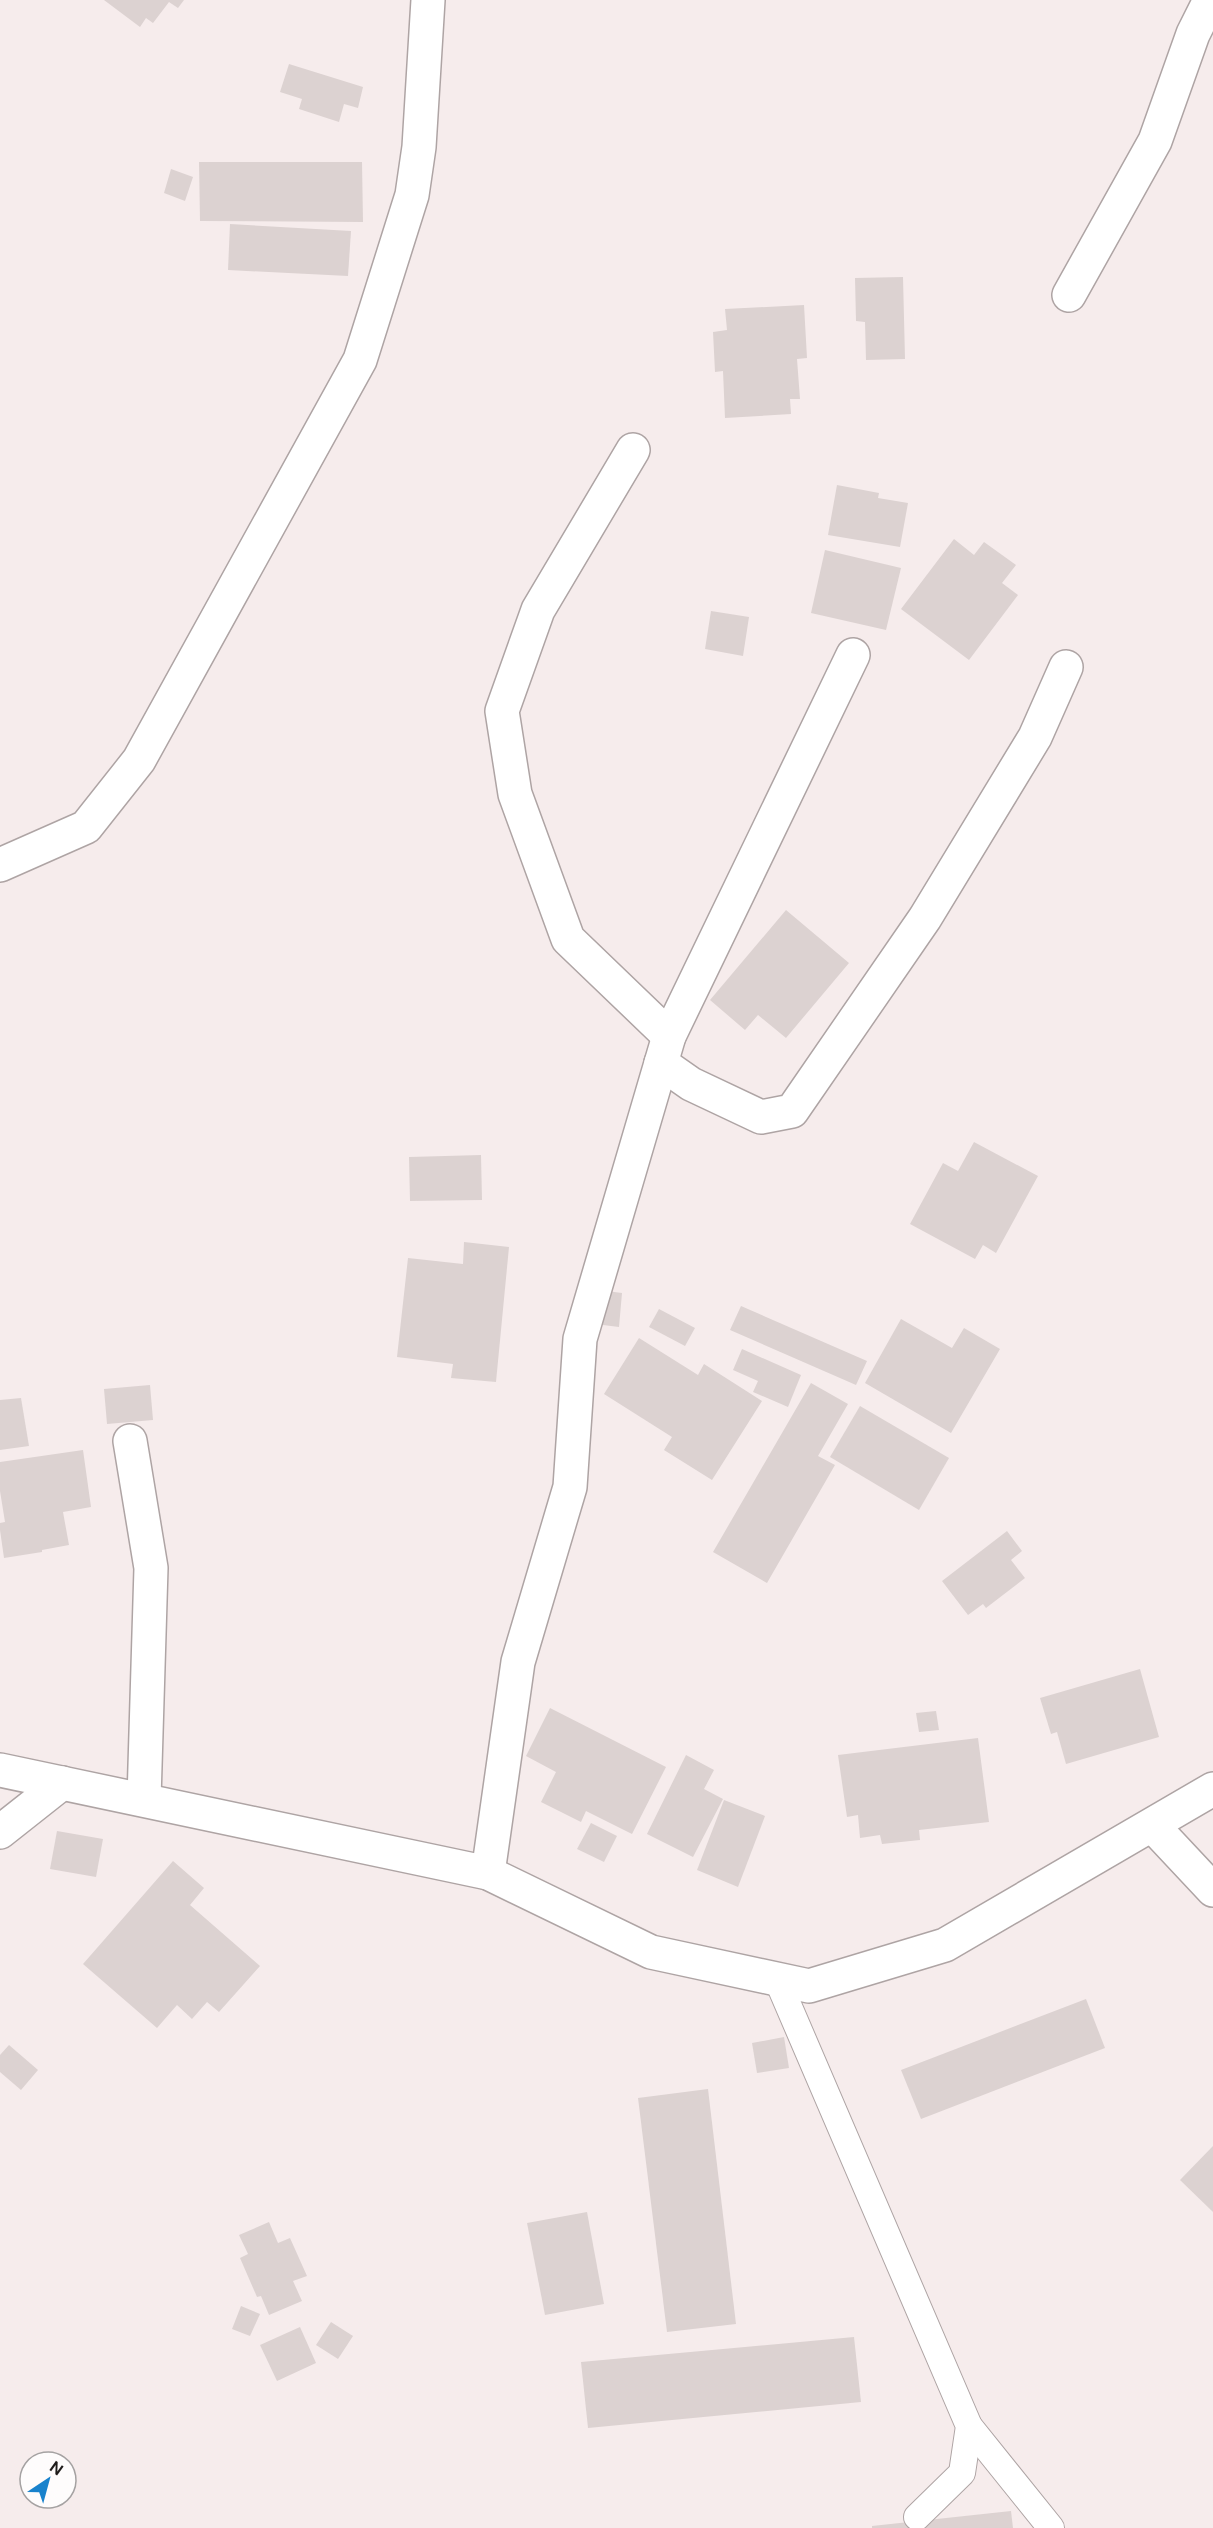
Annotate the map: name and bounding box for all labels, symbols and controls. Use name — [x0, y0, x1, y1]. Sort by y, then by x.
north arrow — [18, 2450, 78, 2510]
text: N — [46, 2456, 67, 2480]

